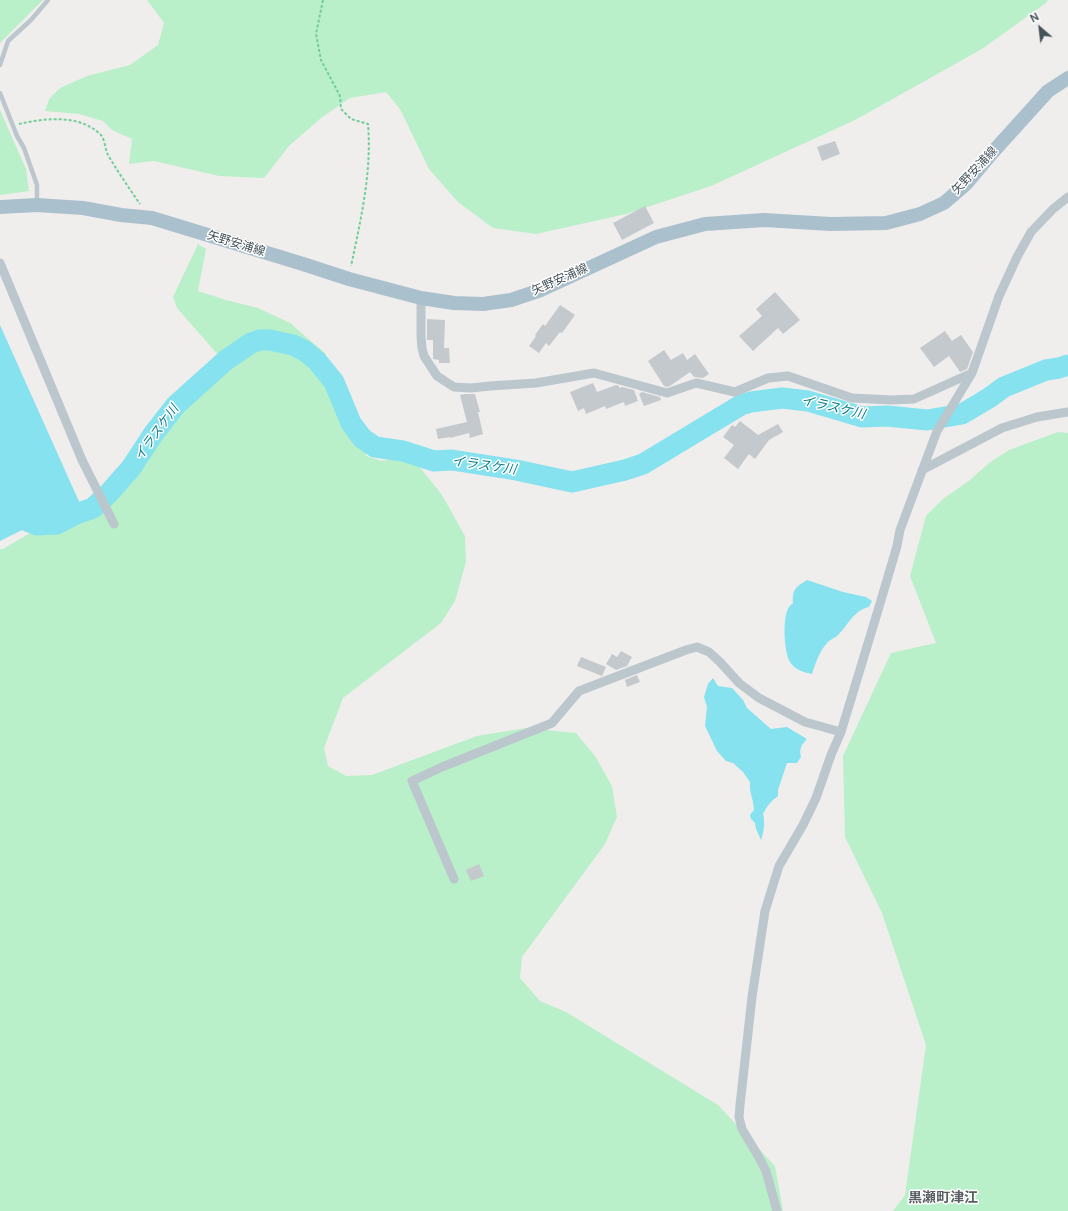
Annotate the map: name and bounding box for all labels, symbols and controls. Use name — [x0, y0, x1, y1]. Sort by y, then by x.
north arrow — [1020, 8, 1060, 48]
text: N — [1028, 9, 1041, 25]
street label: 矢野安浦線 — [949, 144, 1001, 198]
street label: 矢野安浦線 — [205, 228, 267, 260]
street label: 矢野安浦線 — [530, 261, 590, 299]
water label: イラスケ川 — [800, 393, 866, 423]
water label: イラスケ川 — [132, 402, 182, 464]
water label: イラスケ川 — [451, 454, 517, 478]
district label: 黒瀬町津江 — [908, 1190, 978, 1206]

